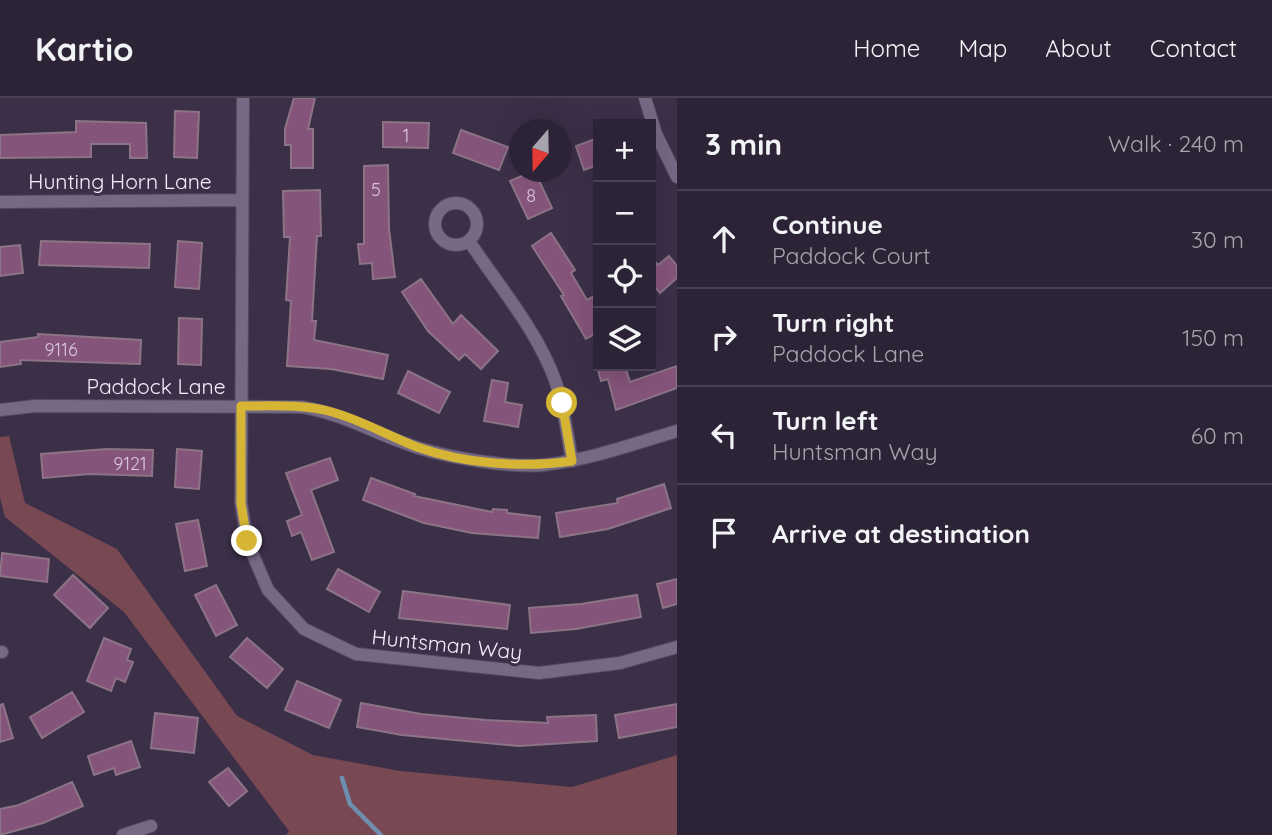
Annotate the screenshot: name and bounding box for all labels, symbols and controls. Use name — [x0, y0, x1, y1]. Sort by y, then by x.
text: Kartio — [35, 28, 134, 69]
text: Home — [853, 33, 920, 63]
text: Map — [958, 33, 1007, 63]
text: About — [1045, 33, 1112, 63]
text: Contact — [1150, 33, 1237, 63]
north arrow — [509, 119, 572, 182]
map controls — [593, 119, 656, 371]
button: + — [593, 119, 656, 182]
house number: 1 — [403, 124, 409, 147]
text: 3 min — [705, 125, 782, 163]
text: Walk · 240 m — [1108, 129, 1244, 158]
street label: Hunting Horn Lane — [28, 168, 212, 194]
house number: 5 — [371, 178, 381, 201]
button: − — [593, 182, 656, 245]
house number: 8 — [526, 184, 536, 207]
text: Continue — [772, 208, 883, 241]
icon: ahead — [705, 220, 743, 258]
text: 30 m — [1191, 225, 1244, 254]
text: Paddock Court — [772, 241, 930, 270]
button: locate — [593, 245, 656, 308]
text: Turn right — [772, 306, 894, 339]
button: layers — [593, 308, 656, 371]
icon: right — [705, 318, 743, 356]
text: 150 m — [1182, 323, 1244, 352]
house number: 9116 — [44, 338, 78, 361]
text: Paddock Lane — [772, 339, 924, 368]
street label: Paddock Lane — [86, 373, 226, 399]
route start — [546, 387, 577, 418]
text: Turn left — [772, 404, 879, 437]
icon: left — [705, 416, 743, 454]
text: 60 m — [1191, 421, 1244, 450]
text: Huntsman Way — [772, 437, 938, 466]
house number: 9121 — [113, 452, 147, 475]
icon: arrive — [705, 514, 743, 552]
text: Arrive at destination — [772, 517, 1030, 550]
route end — [231, 525, 262, 556]
street label: Huntsman Way — [371, 623, 523, 665]

